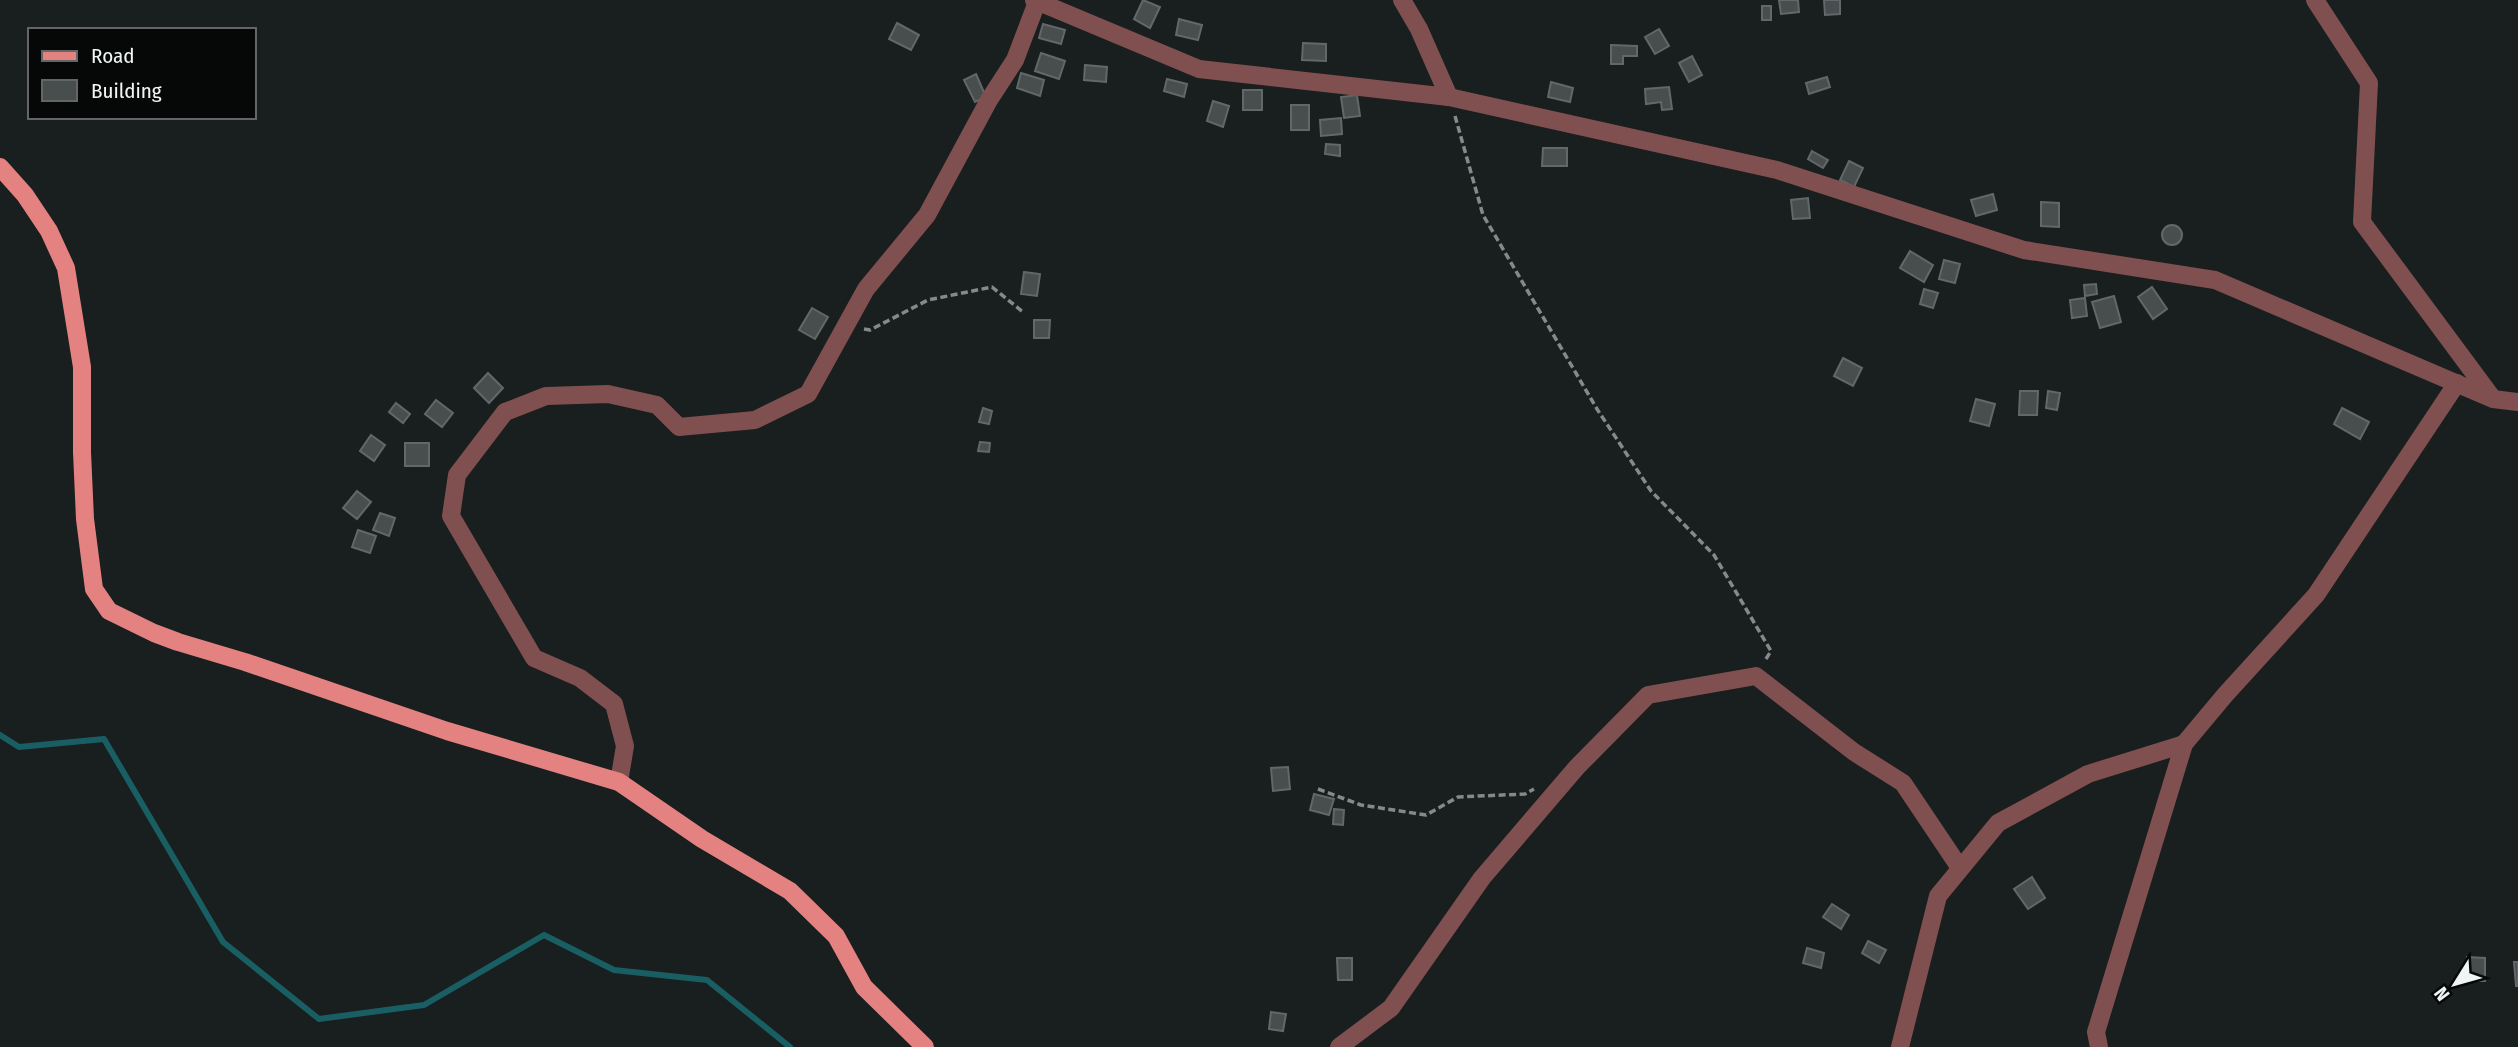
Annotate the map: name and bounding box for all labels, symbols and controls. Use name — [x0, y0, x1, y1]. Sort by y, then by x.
legend — [28, 28, 256, 119]
text: Road — [91, 43, 135, 69]
text: Building — [91, 78, 162, 104]
north arrow — [2420, 949, 2490, 1019]
text: N — [2429, 982, 2454, 1005]

